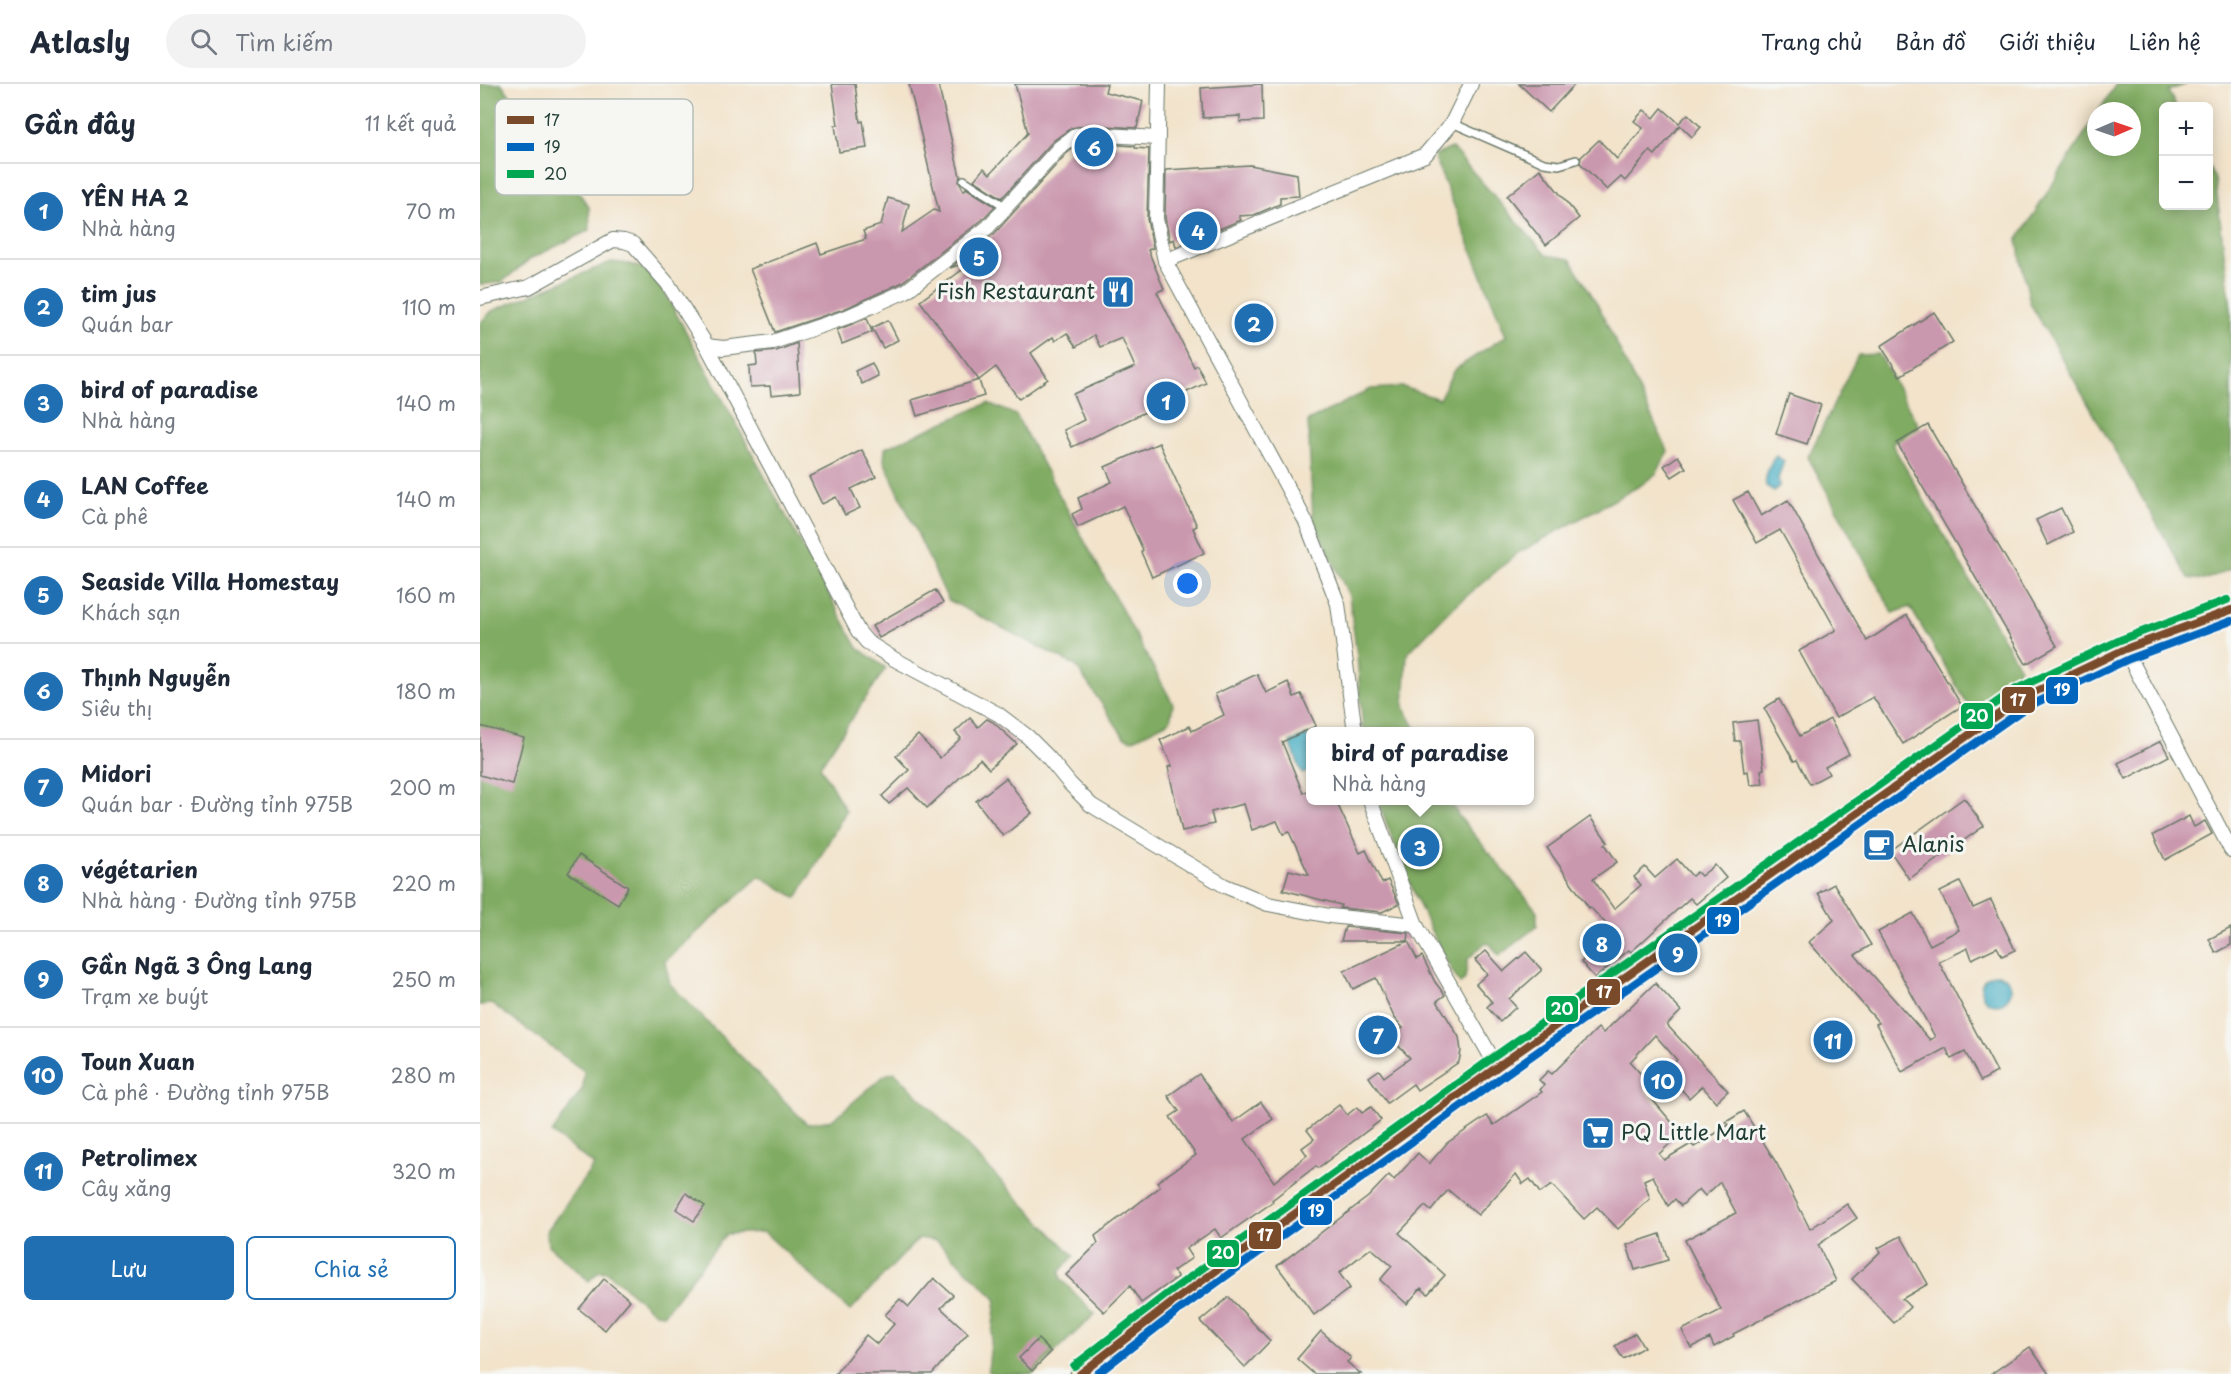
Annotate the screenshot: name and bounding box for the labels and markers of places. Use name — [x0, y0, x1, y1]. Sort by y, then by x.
pin: 6 — [1074, 124, 1114, 170]
pin: 4 — [1178, 208, 1218, 254]
pin: 5 — [960, 234, 998, 279]
place label: Fish Restaurant — [936, 274, 1095, 306]
restaurant icon: Fish Restaurant — [1100, 274, 1136, 310]
pin: 2 — [1234, 300, 1274, 346]
pin: 1 — [1146, 378, 1186, 424]
pin: 3 — [1400, 824, 1440, 870]
cafe icon: Alanis — [1861, 827, 1897, 863]
place label: Alanis — [1902, 827, 1964, 859]
pin: 8 — [1582, 920, 1622, 966]
pin: 9 — [1658, 930, 1698, 976]
pin: 7 — [1358, 1012, 1398, 1058]
pin: 11 — [1814, 1018, 1852, 1062]
pin: 10 — [1644, 1058, 1682, 1102]
supermarket icon: PQ Little Mart — [1580, 1115, 1616, 1151]
place label: PQ Little Mart — [1621, 1115, 1766, 1147]

